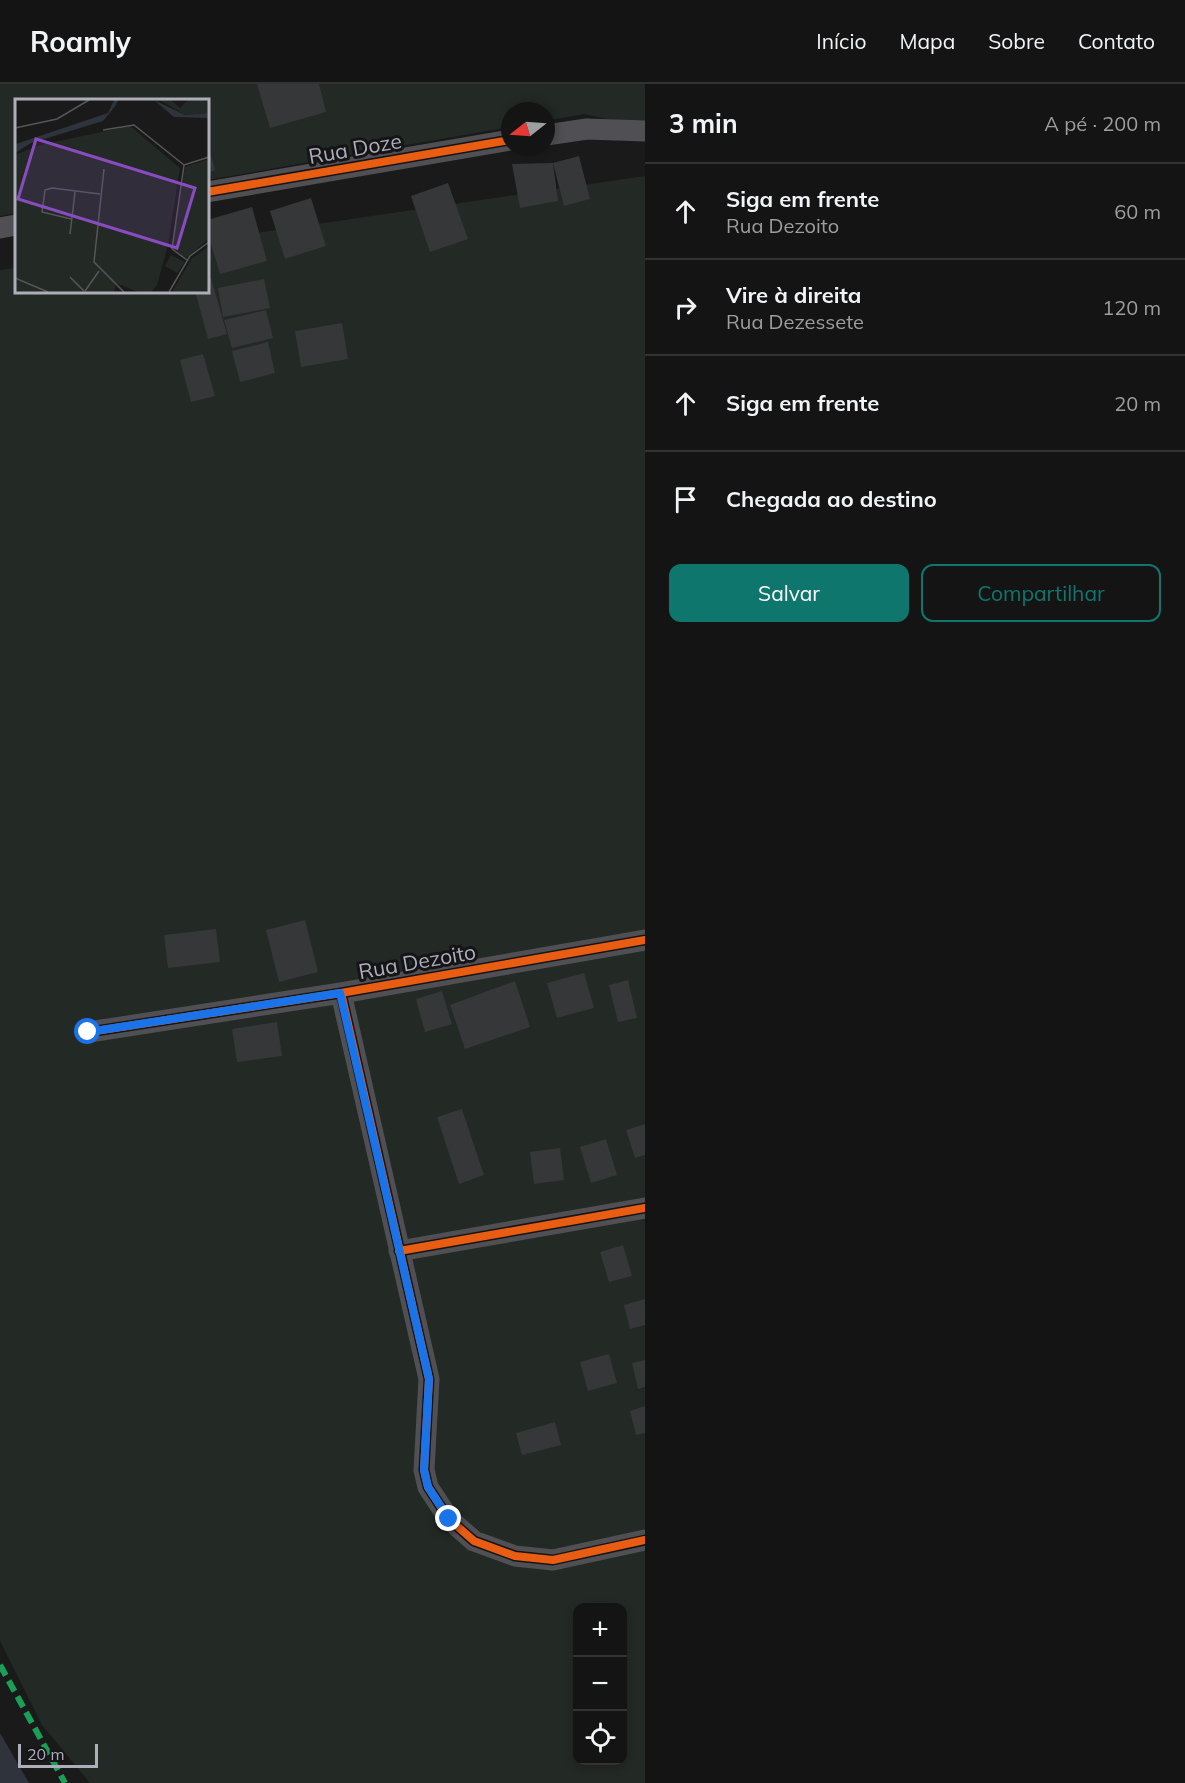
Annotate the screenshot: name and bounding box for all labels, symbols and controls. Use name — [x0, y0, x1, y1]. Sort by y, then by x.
text: Roamly — [30, 24, 131, 59]
text: Início — [816, 28, 866, 54]
text: Mapa — [899, 28, 955, 54]
text: Sobre — [988, 28, 1045, 54]
text: Contato — [1078, 28, 1155, 54]
inset map — [15, 99, 208, 292]
north arrow — [501, 102, 555, 156]
text: 3 min — [669, 107, 738, 140]
text: A pé · 200 m — [1044, 111, 1161, 136]
street label: Rua Doze — [306, 127, 404, 169]
text: Siga em frente — [726, 185, 879, 213]
icon: ahead — [669, 195, 702, 228]
text: 60 m — [1114, 199, 1161, 224]
text: Rua Dezoito — [726, 213, 839, 238]
text: Vire à direita — [726, 281, 861, 309]
icon: right — [669, 291, 702, 324]
text: 120 m — [1102, 295, 1161, 320]
text: Rua Dezessete — [726, 309, 864, 334]
icon: ahead — [669, 387, 702, 420]
text: Siga em frente — [726, 389, 879, 417]
text: 20 m — [1114, 391, 1161, 416]
icon: arrive — [669, 483, 702, 516]
text: Chegada ao destino — [726, 485, 937, 513]
button: Salvar — [669, 564, 909, 622]
button: Compartilhar — [921, 564, 1161, 622]
street label: Rua Dezoito — [356, 938, 478, 984]
route start — [74, 1018, 100, 1044]
route end — [435, 1505, 461, 1531]
map controls — [573, 1603, 627, 1765]
button: + — [573, 1603, 627, 1657]
button: − — [573, 1657, 627, 1711]
button: locate — [573, 1711, 627, 1765]
scale bar — [18, 1741, 98, 1768]
text: 20 m — [27, 1744, 64, 1764]

